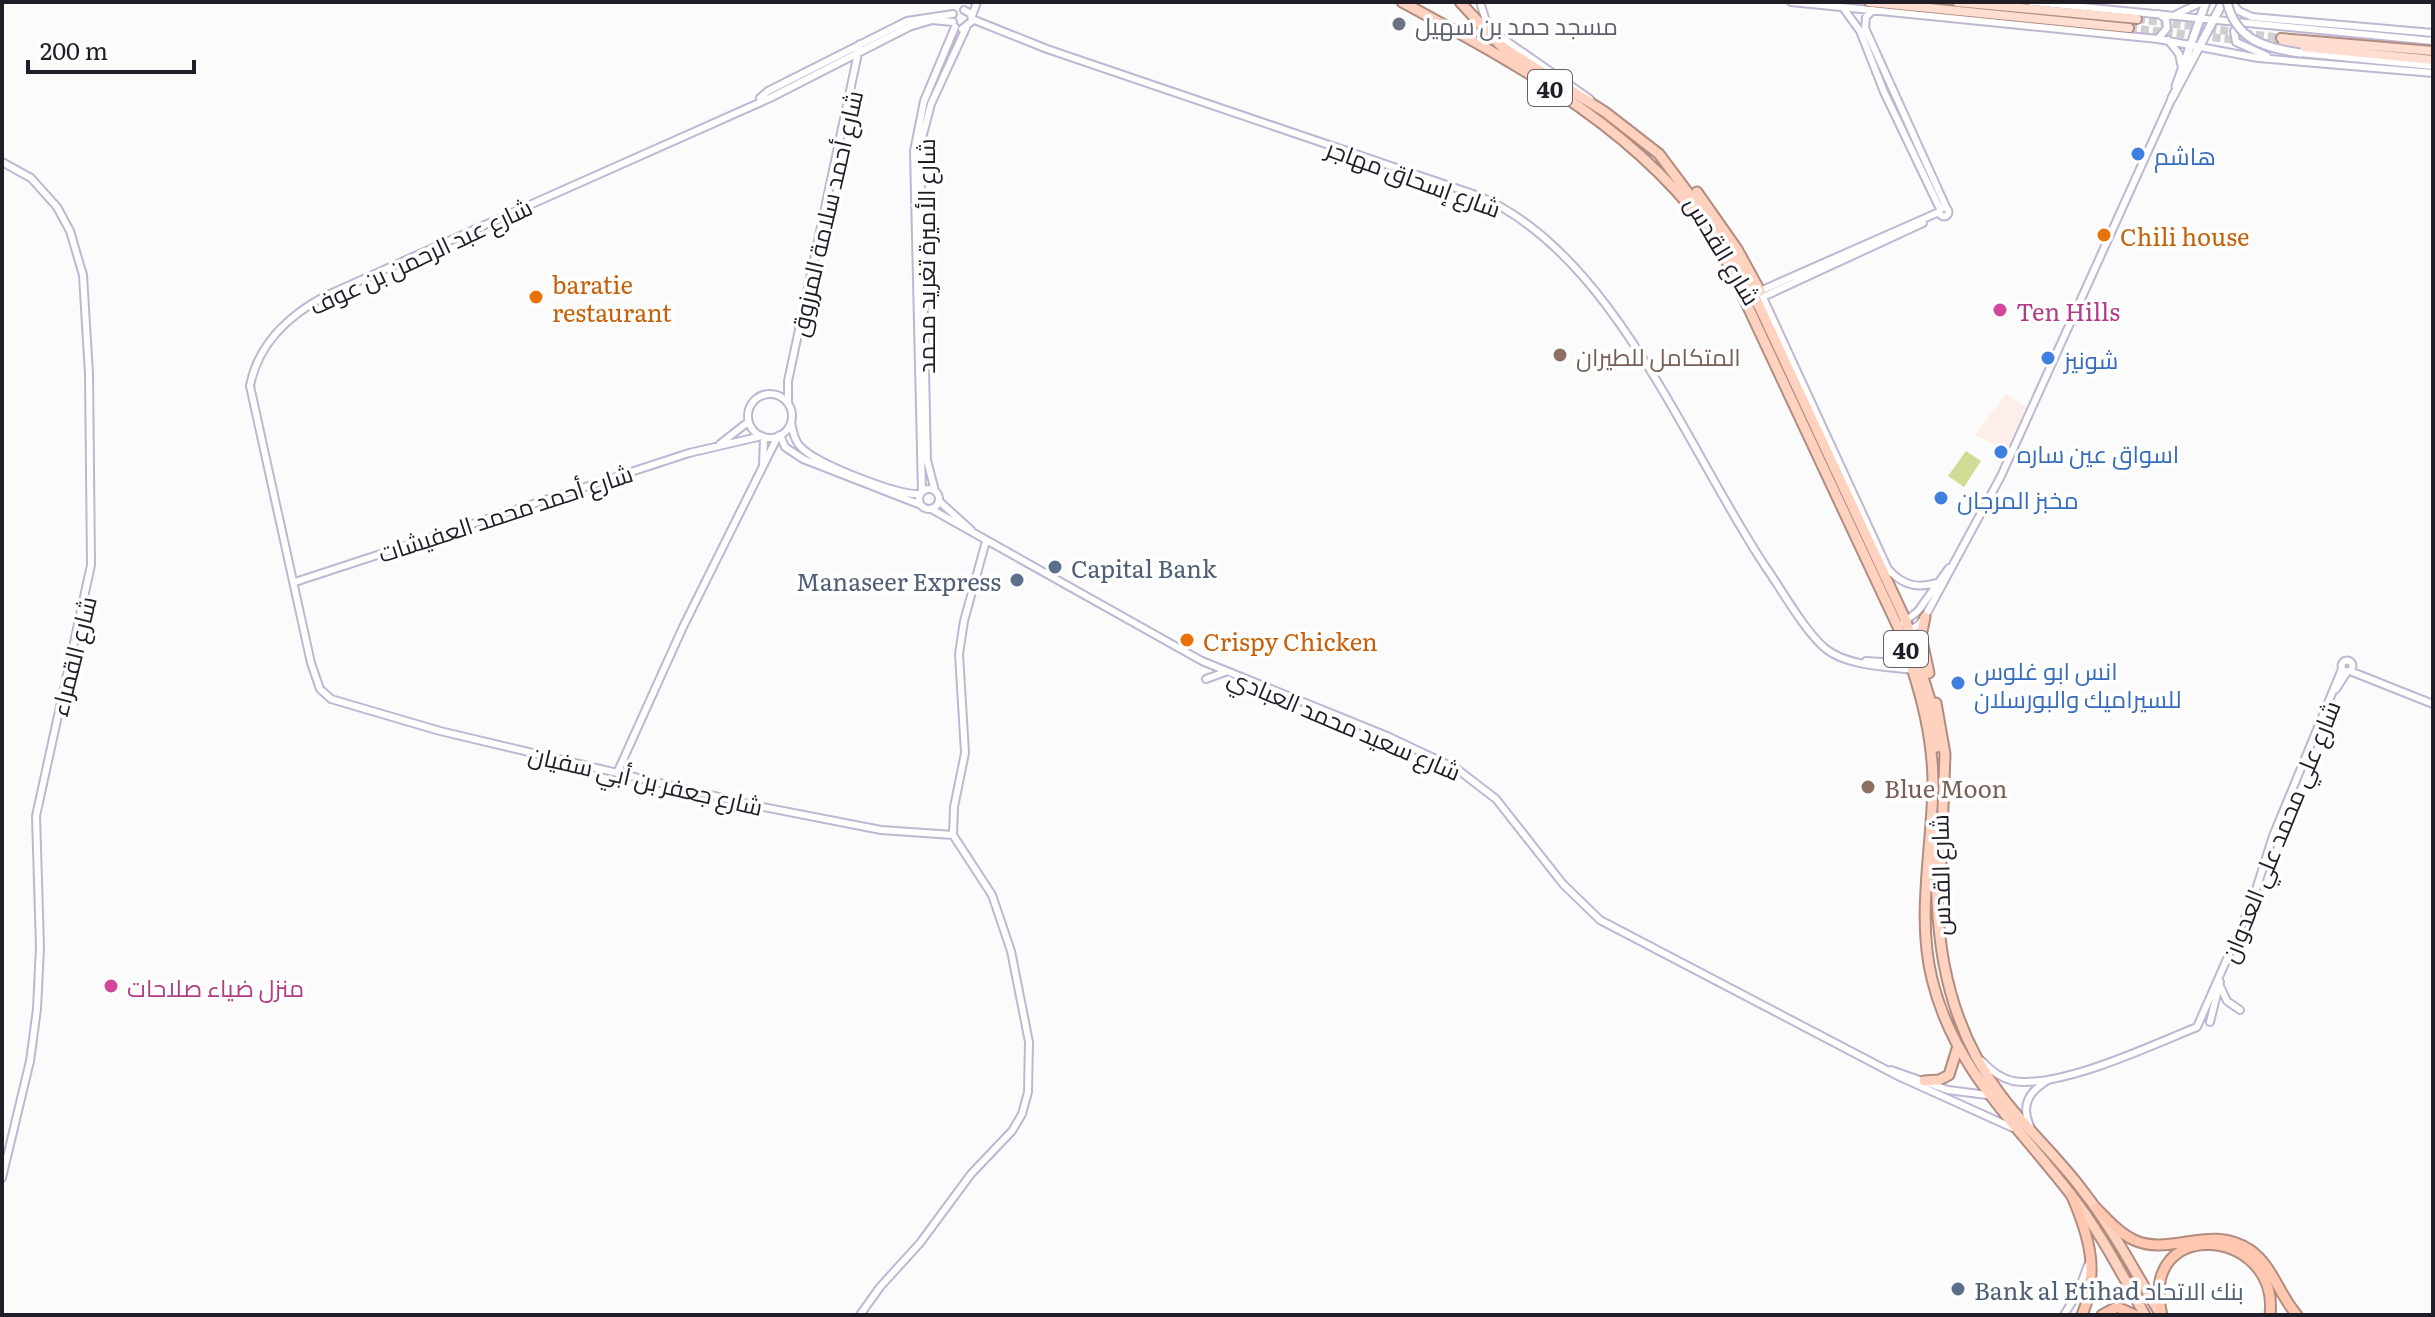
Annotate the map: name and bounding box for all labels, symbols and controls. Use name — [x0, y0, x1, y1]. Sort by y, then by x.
place label: مسجد حمد بن سهيل — [1415, 7, 1618, 42]
marker: مسجد حمد بن سهيل — [1390, 15, 1408, 33]
scale bar — [28, 24, 194, 74]
text: 200 m — [40, 32, 108, 67]
road number: 40 — [1528, 70, 1572, 106]
street label: شارع أحمد سلامة المرزوق — [780, 87, 871, 340]
street label: شارع إسحاق مهاجر — [1320, 128, 1506, 226]
place label: هاشم — [2154, 137, 2216, 173]
street label: شارع الأميرة تغريد محمد — [907, 138, 943, 374]
marker: هاشم — [2129, 145, 2147, 163]
street label: شارع عبد الرحمن بن عوف — [303, 188, 538, 323]
street label: شارع القدس — [1677, 189, 1770, 312]
place label: Chili house — [2120, 218, 2249, 253]
marker: Chili house — [2095, 226, 2113, 244]
place label: baratie restaurant — [552, 266, 672, 329]
marker: baratie restaurant — [527, 288, 545, 306]
place label: Ten Hills — [2016, 293, 2120, 328]
marker: Ten Hills — [1991, 301, 2009, 319]
place label: المتكامل للطيران — [1576, 338, 1741, 373]
place label: شونيز — [2062, 341, 2118, 376]
marker: المتكامل للطيران — [1551, 346, 1569, 364]
marker: شونيز — [2039, 349, 2057, 367]
place label: اسواق عين ساره — [2017, 435, 2179, 470]
marker: اسواق عين ساره — [1992, 443, 2010, 461]
street label: شارع أحمد محمد العفيشات — [373, 454, 637, 571]
place label: مخبز المرجان — [1957, 481, 2079, 516]
marker: مخبز المرجان — [1932, 489, 1950, 507]
place label: Capital Bank — [1071, 550, 1217, 585]
marker: Capital Bank — [1046, 558, 1064, 576]
place label: Manaseer Express — [796, 563, 1001, 598]
marker: Manaseer Express — [1008, 571, 1026, 589]
street label: شارع القمراء — [40, 592, 105, 720]
place label: Crispy Chicken — [1203, 623, 1378, 658]
marker: Crispy Chicken — [1178, 631, 1196, 649]
road number: 40 — [1884, 631, 1928, 667]
place label: انس ابو غلوس للسيراميك والبورسلان — [1974, 652, 2182, 715]
street label: شارع سعيد محمد العبادي — [1222, 658, 1467, 791]
marker: انس ابو غلوس للسيراميك والبورسلان — [1949, 674, 1967, 692]
street label: شارع علي محمد علي العدوان — [2210, 695, 2351, 969]
street label: شارع جعفر بن أبي سفيان — [525, 735, 767, 827]
place label: Blue Moon — [1884, 770, 2007, 805]
marker: Blue Moon — [1859, 778, 1877, 796]
street label: شارع القدس — [1920, 814, 1959, 936]
place label: منزل ضياء صلاحات — [127, 969, 304, 1004]
marker: منزل ضياء صلاحات — [102, 977, 120, 995]
place label: Bank al Etihad بنك الاتحاد — [1974, 1272, 2244, 1307]
marker: Bank al Etihad بنك الاتحاد — [1949, 1280, 1967, 1298]

